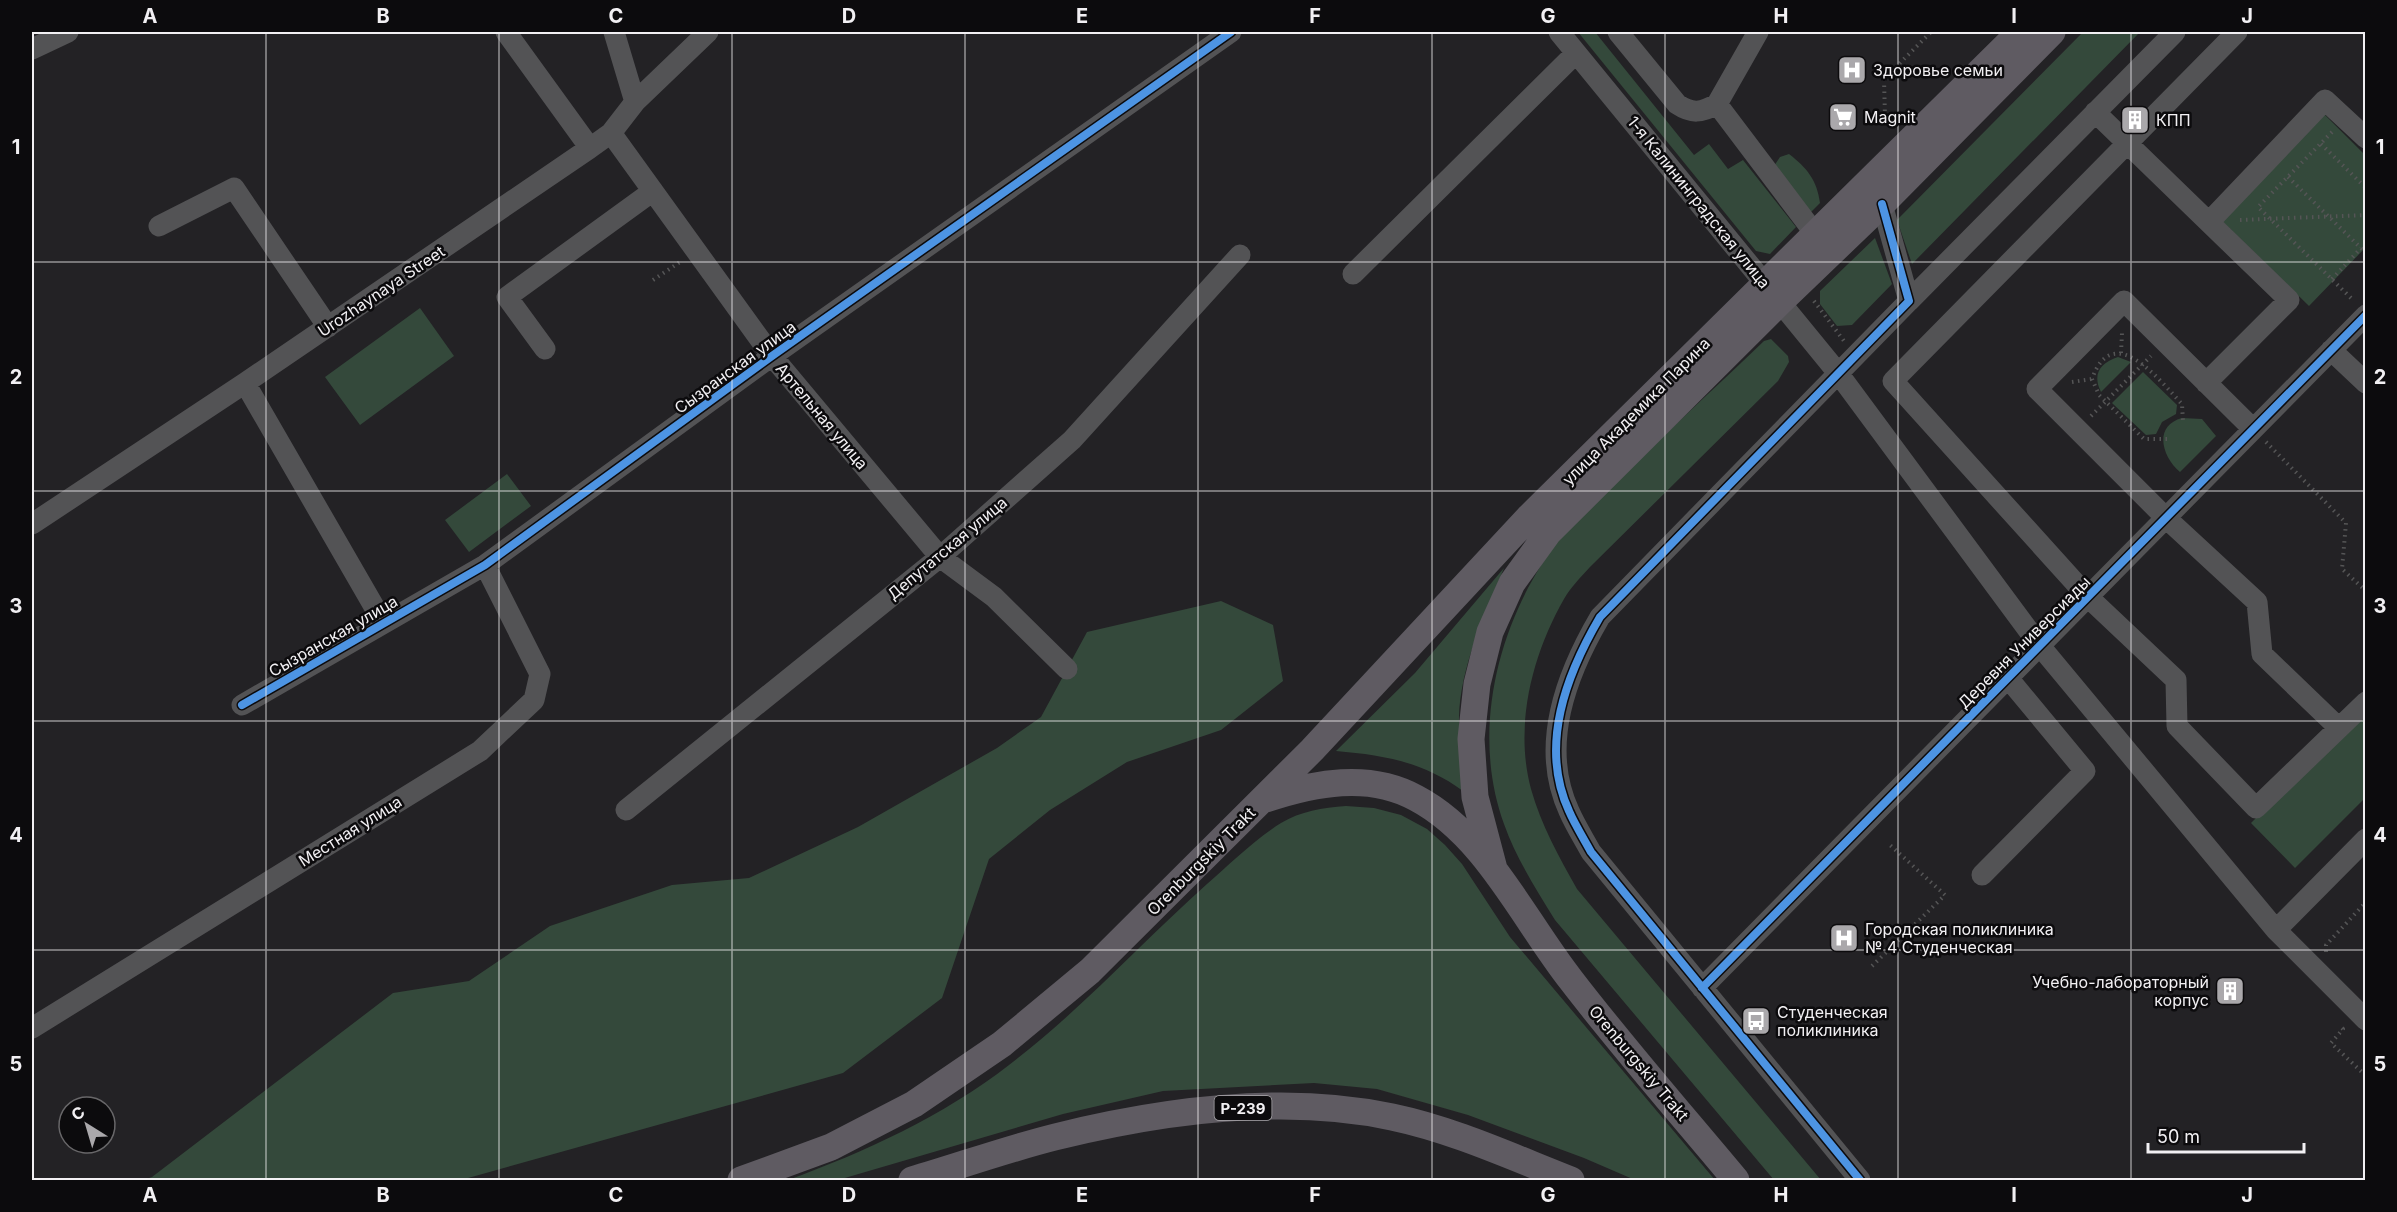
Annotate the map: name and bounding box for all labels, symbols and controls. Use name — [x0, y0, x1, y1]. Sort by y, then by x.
text: A — [143, 4, 158, 28]
text: B — [376, 4, 390, 28]
text: C — [609, 4, 623, 28]
text: D — [842, 4, 856, 28]
text: E — [1076, 4, 1088, 28]
text: F — [1309, 4, 1321, 28]
text: G — [1540, 4, 1556, 28]
text: H — [1774, 4, 1788, 28]
text: I — [2011, 4, 2017, 28]
text: J — [2241, 4, 2253, 28]
hospital icon: Здоровье семьи — [1836, 54, 1868, 86]
place label: Здоровье семьи — [1873, 60, 2003, 80]
supermarket icon: Magnit — [1827, 101, 1859, 133]
building icon: КПП — [2119, 104, 2151, 136]
place label: Magnit — [1864, 107, 1916, 127]
place label: КПП — [2156, 110, 2191, 130]
street label: 1-я Калининградская улица — [1623, 112, 1775, 292]
text: 1 — [12, 135, 20, 159]
text: 1 — [2376, 135, 2384, 159]
street label: Urozhaynaya Street — [314, 241, 448, 341]
street label: Сызранская улица — [670, 316, 800, 418]
street label: улица Академика Парина — [1558, 333, 1714, 489]
street label: Артельная улица — [772, 359, 872, 473]
text: 2 — [10, 365, 22, 389]
text: 2 — [2374, 365, 2386, 389]
street label: Депутатская улица — [883, 492, 1011, 604]
street label: Деревня Универсиады — [1954, 572, 2094, 712]
street label: Сызранская улица — [265, 591, 401, 681]
text: 3 — [10, 594, 22, 618]
text: 3 — [2374, 594, 2386, 618]
street label: Местная улица — [295, 791, 405, 871]
street label: Orenburgskiy Trakt — [1143, 803, 1259, 919]
text: 4 — [9, 823, 23, 847]
text: 4 — [2373, 823, 2387, 847]
place label: Городская поликлиника № 4 Студенческая — [1865, 919, 2054, 957]
hospital icon: Городская поликлиника № 4 Студенческая — [1828, 922, 1860, 954]
place label: Учебно-лабораторный корпус — [2032, 972, 2209, 1010]
building icon: Учебно-лабораторный корпус — [2214, 975, 2246, 1007]
street label: Orenburgskiy Trakt — [1585, 1001, 1693, 1125]
place label: Студенческая поликлиника — [1777, 1002, 1888, 1040]
bus stop icon: Студенческая поликлиника — [1740, 1005, 1772, 1037]
text: 5 — [10, 1052, 22, 1076]
text: 5 — [2374, 1052, 2386, 1076]
north arrow — [57, 1095, 117, 1155]
road number: Р-239 — [1214, 1096, 1272, 1120]
text: С — [67, 1101, 89, 1125]
scale bar — [2148, 1116, 2304, 1154]
text: 50 m — [2157, 1126, 2200, 1147]
text: A — [143, 1183, 158, 1207]
text: B — [376, 1183, 390, 1207]
text: C — [609, 1183, 623, 1207]
text: D — [842, 1183, 856, 1207]
text: E — [1076, 1183, 1088, 1207]
text: F — [1309, 1183, 1321, 1207]
text: G — [1540, 1183, 1556, 1207]
text: H — [1774, 1183, 1788, 1207]
text: I — [2011, 1183, 2017, 1207]
text: J — [2241, 1183, 2253, 1207]

